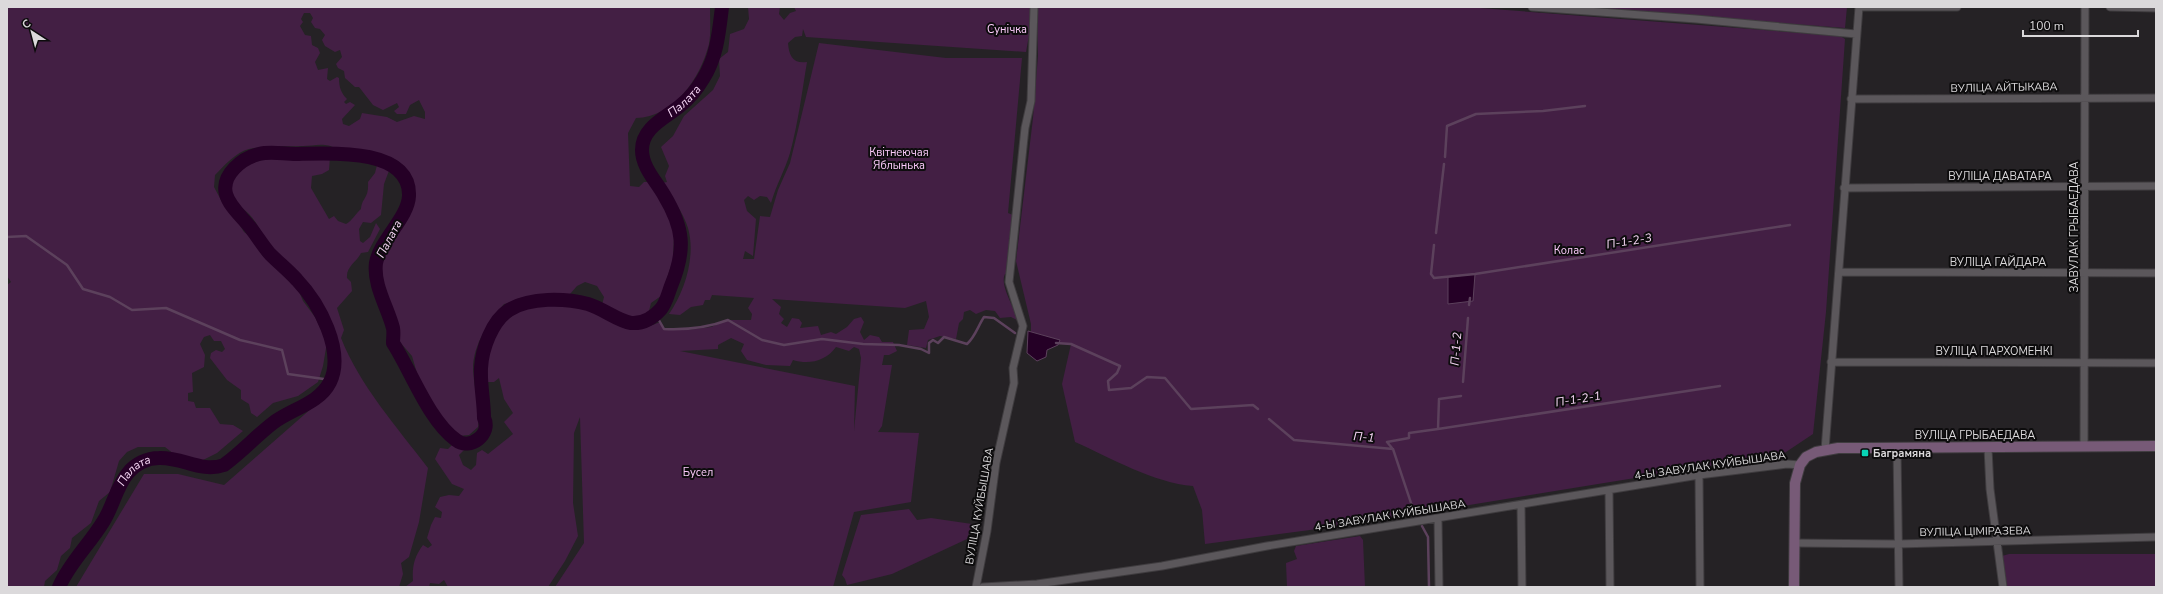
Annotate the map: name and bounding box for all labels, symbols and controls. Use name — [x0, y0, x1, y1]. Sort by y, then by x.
north arrow — [12, 12, 52, 52]
scale bar — [2023, 12, 2138, 38]
text: С — [19, 16, 34, 33]
text: 100 m — [2029, 18, 2064, 34]
park label: Сунічка — [987, 22, 1027, 37]
street label: ВУЛІЦА АЙТЫКАВА — [1950, 79, 2058, 96]
water label: Палата — [664, 82, 704, 121]
park label: Квітнеючая Яблынька — [869, 145, 929, 173]
street label: ЗАВУЛАК ГРЫБАЕДАВА — [2067, 161, 2082, 293]
street label: ВУЛІЦА ДАВАТАРА — [1948, 169, 2052, 184]
water label: Палата — [372, 217, 406, 261]
water label: П-1-2-3 — [1605, 230, 1653, 252]
park label: Колас — [1554, 243, 1584, 258]
street label: ВУЛІЦА ГАЙДАРА — [1950, 255, 2046, 270]
water label: П-1-2 — [1447, 332, 1465, 366]
street label: ВУЛІЦА ПАРХОМЕНКІ — [1935, 344, 2053, 359]
water label: П-1-2-1 — [1554, 388, 1602, 410]
water label: П-1 — [1353, 428, 1375, 446]
street label: ВУЛІЦА ГРЫБАЕДАВА — [1915, 428, 2035, 443]
street label: ВУЛІЦА КУЙБЫШАВА — [962, 446, 997, 566]
place label: Баграмяна — [1873, 446, 1931, 461]
street label: 4-Ы ЗАВУЛАК КУЙБЫШАВА — [1634, 447, 1787, 484]
marker: Баграмяна — [1860, 448, 1870, 458]
water label: Палата — [113, 451, 153, 489]
park label: Бусел — [683, 465, 713, 480]
street label: 4-Ы ЗАВУЛАК КУЙБЫШАВА — [1314, 496, 1467, 535]
street label: ВУЛІЦА ЦІМІРАЗЕВА — [1919, 523, 2031, 540]

